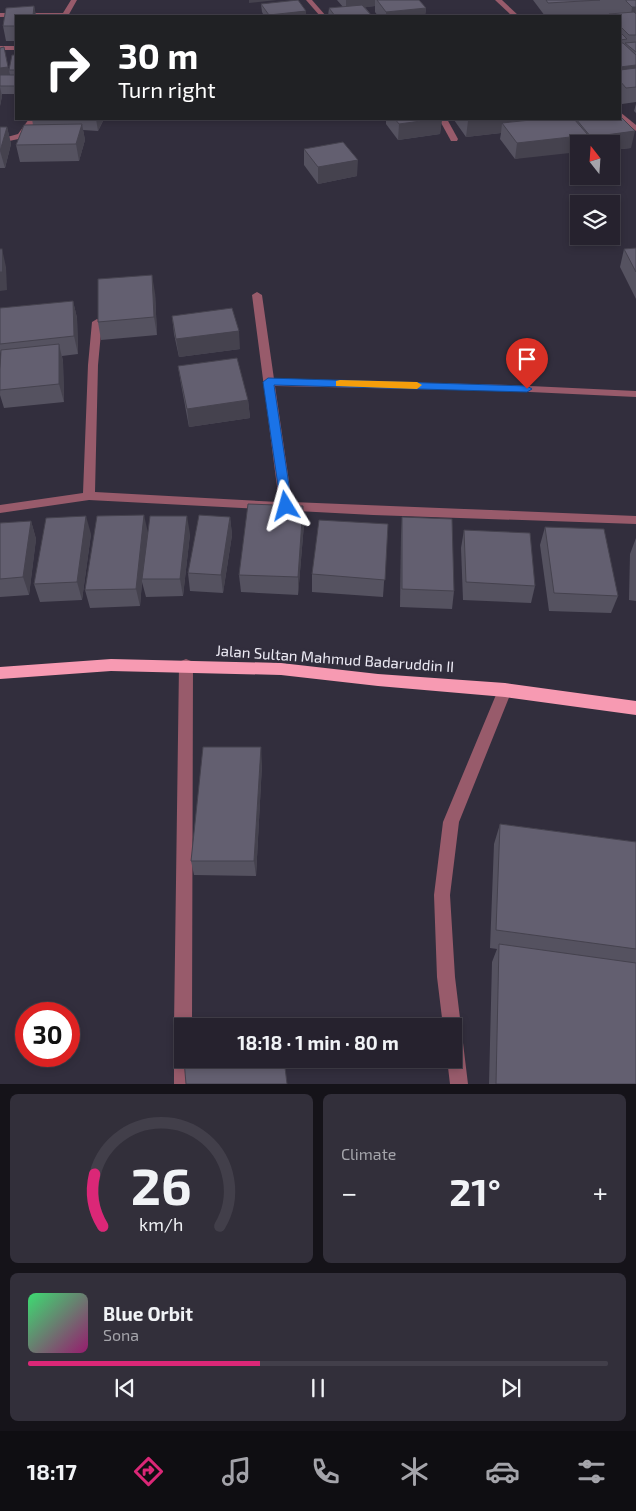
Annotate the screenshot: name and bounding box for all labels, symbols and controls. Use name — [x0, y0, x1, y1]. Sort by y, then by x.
text: 30 m — [118, 34, 198, 76]
icon: right — [35, 35, 100, 100]
text: Turn right — [118, 76, 216, 102]
north arrow — [570, 135, 620, 185]
map controls — [570, 135, 620, 245]
button: layers — [570, 195, 620, 245]
pin — [506, 338, 548, 389]
icon: arrive — [513, 345, 541, 373]
position arrow — [259, 479, 311, 531]
street label: Jalan Sultan Mahmud Badaruddin II — [215, 641, 455, 675]
speed limit sign: 30 — [15, 1002, 80, 1067]
text: 18:18 · 1 min · 80 m — [237, 1031, 399, 1054]
text: Climate — [341, 1144, 396, 1163]
text: 26 — [131, 1153, 192, 1215]
text: 21° — [449, 1168, 501, 1214]
text: − — [341, 1175, 357, 1209]
text: + — [593, 1175, 608, 1209]
text: km/h — [139, 1213, 184, 1235]
text: Blue Orbit — [103, 1302, 193, 1325]
text: Sona — [103, 1325, 139, 1344]
icon: previous — [111, 1374, 139, 1402]
icon: pause — [304, 1374, 332, 1402]
icon: next — [497, 1374, 525, 1402]
icon: directions — [131, 1454, 166, 1489]
icon: music — [219, 1454, 254, 1489]
icon: phone — [308, 1454, 343, 1489]
icon: climate — [397, 1454, 432, 1489]
icon: car — [485, 1454, 520, 1489]
icon: filters — [574, 1454, 609, 1489]
text: 18:17 — [27, 1458, 77, 1484]

